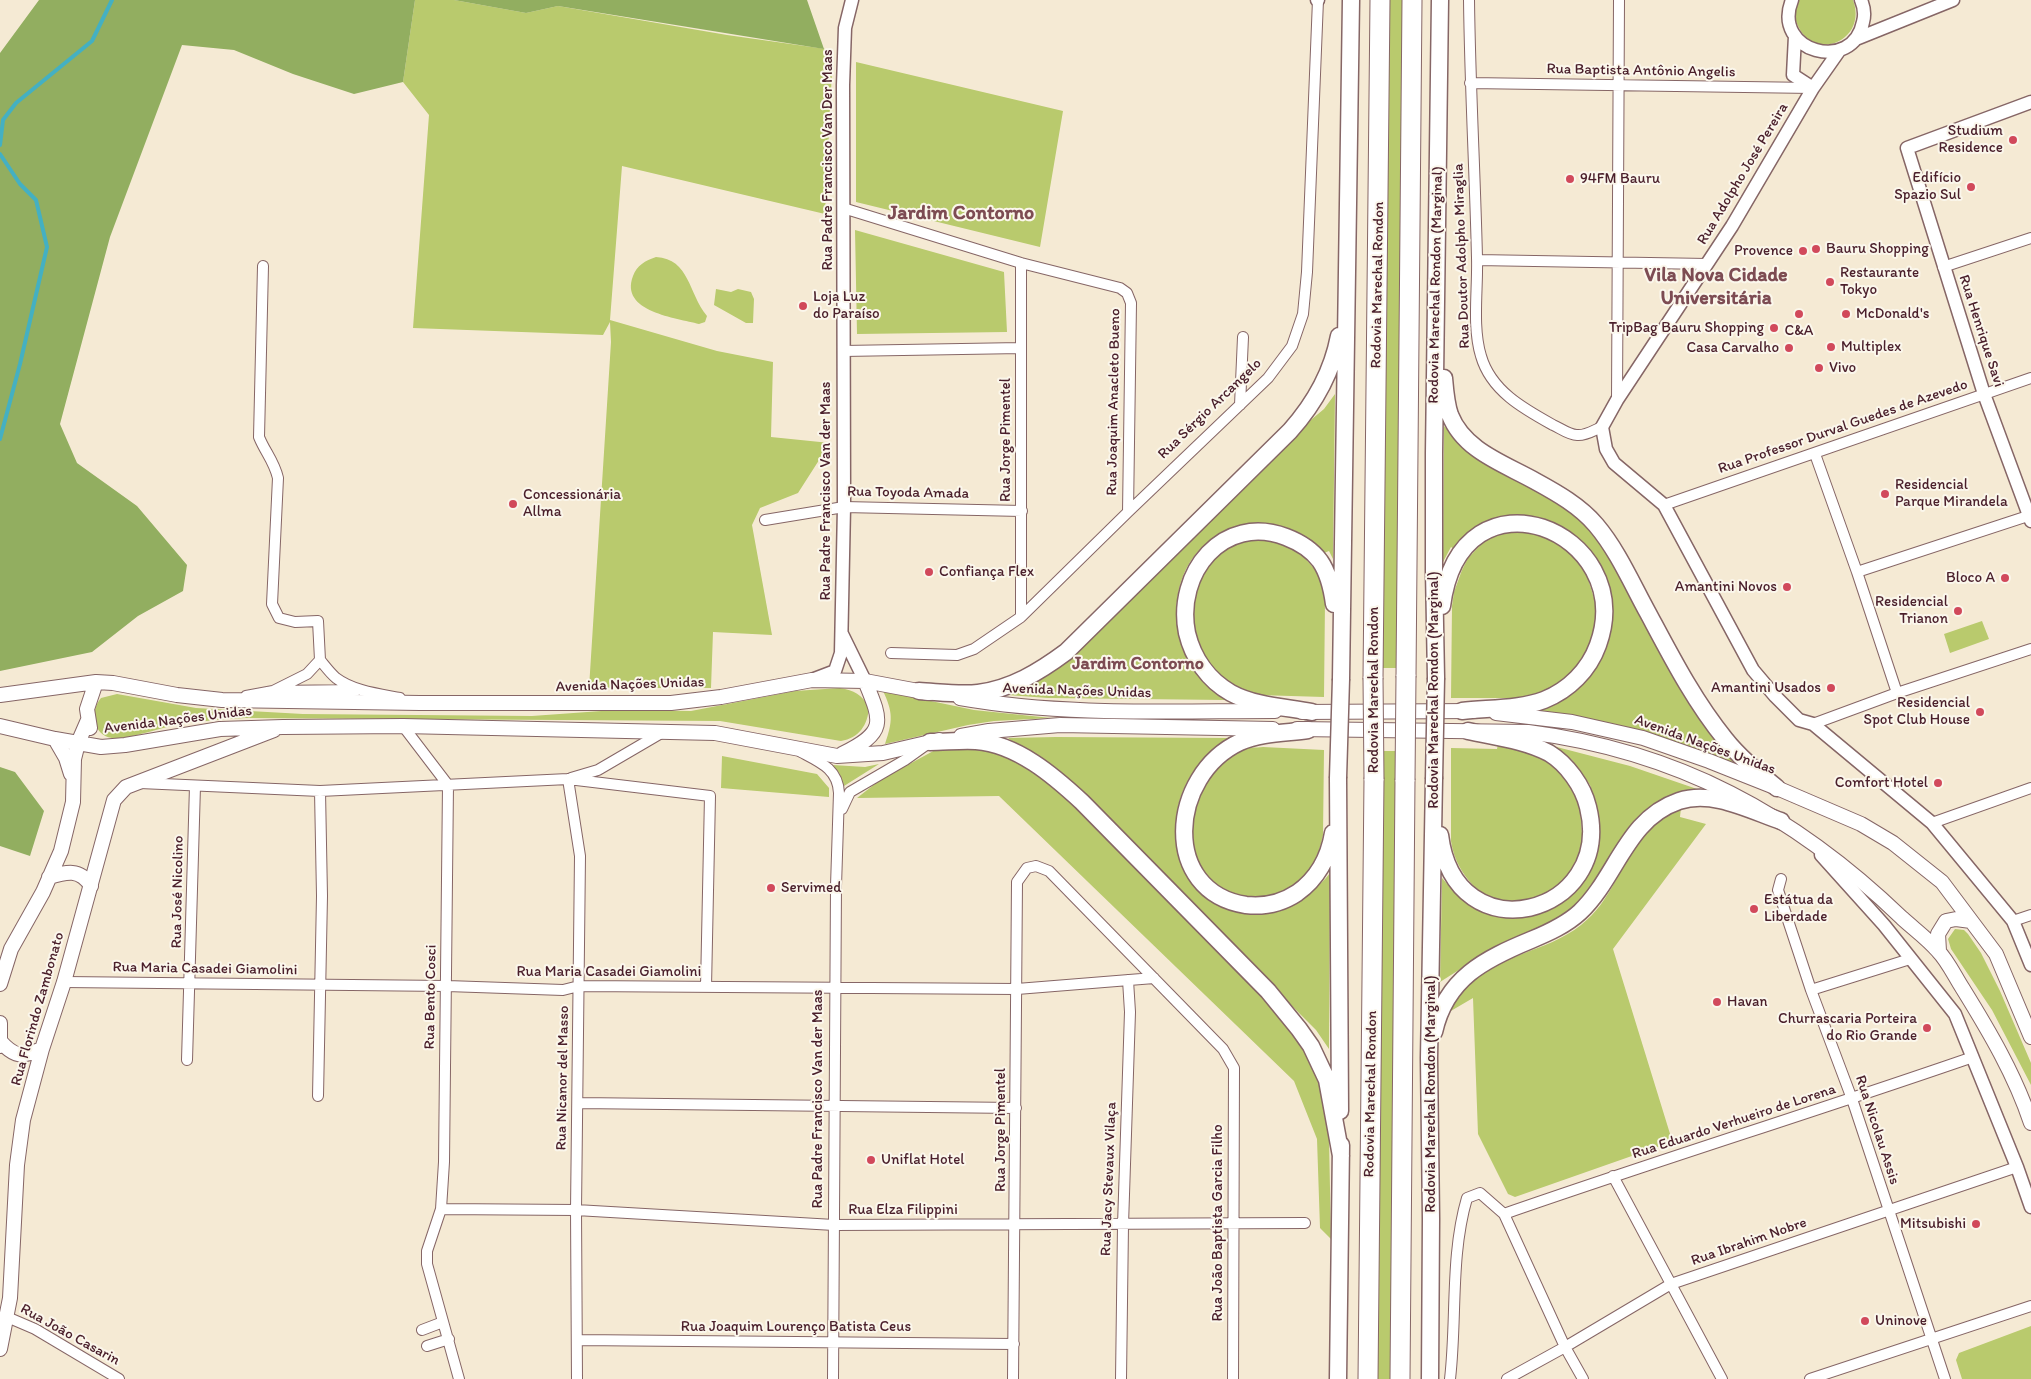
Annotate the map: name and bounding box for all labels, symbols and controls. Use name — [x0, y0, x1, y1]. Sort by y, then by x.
street label: Rua Padre Francisco Van Der Maas — [819, 49, 837, 271]
street label: Rua Baptista Antônio Angelis — [1546, 60, 1736, 82]
street label: Rua Adolpho José Pereira — [1693, 100, 1793, 248]
place label: Studium Residence — [1938, 122, 2003, 157]
marker: Studium Residence — [2007, 134, 2019, 146]
street label: Rua Doutor Adolpho Miraglia — [1450, 163, 1474, 349]
street label: Rodovia Marechal Rondon (Marginal) — [1425, 166, 1447, 404]
place label: Edifício Spazio Sul — [1894, 169, 1961, 204]
place label: 94FM Bauru — [1580, 170, 1660, 188]
marker: 94FM Bauru — [1564, 173, 1576, 185]
marker: Edifício Spazio Sul — [1965, 181, 1977, 193]
district label: Jardim Contorno — [888, 202, 1034, 226]
street label: Rodovia Marechal Rondon — [1368, 202, 1388, 368]
place label: Bauru Shopping — [1826, 240, 1929, 258]
place label: Provence — [1734, 242, 1793, 260]
marker: Bauru Shopping — [1810, 243, 1822, 255]
marker: Provence — [1797, 245, 1809, 257]
district label: Vila Nova Cidade Universitária — [1644, 264, 1788, 311]
place label: Restaurante Tokyo — [1840, 264, 1919, 299]
street label: Rua Henrique Savi — [1954, 273, 2008, 389]
marker: Restaurante Tokyo — [1824, 276, 1836, 288]
place label: Loja Luz do Paraíso — [813, 288, 880, 323]
marker: Loja Luz do Paraíso — [797, 300, 809, 312]
place label: McDonald's — [1856, 305, 1929, 323]
street label: Rua Joaquim Anacleto Bueno — [1103, 308, 1125, 496]
marker: C&A — [1793, 308, 1805, 320]
marker: McDonald's — [1840, 308, 1852, 320]
place label: TripBag Bauru Shopping — [1609, 319, 1764, 337]
marker: TripBag Bauru Shopping — [1768, 322, 1780, 334]
place label: C&A — [1785, 322, 1813, 340]
place label: Multiplex — [1841, 338, 1901, 356]
place label: Casa Carvalho — [1686, 339, 1779, 357]
marker: Multiplex — [1825, 341, 1837, 353]
marker: Casa Carvalho — [1783, 342, 1795, 354]
street label: Rua Sérgio Arcangelo — [1154, 355, 1266, 463]
place label: Vivo — [1829, 359, 1856, 377]
marker: Vivo — [1813, 362, 1825, 374]
street label: Rua Professor Durval Guedes de Azevedo — [1716, 376, 1970, 478]
street label: Rua Jorge Pimentel — [997, 378, 1015, 502]
street label: Rua Padre Francisco Van der Maas — [817, 381, 835, 601]
place label: Residencial Parque Mirandela — [1895, 476, 2008, 511]
street label: Rua Toyoda Amada — [847, 483, 969, 503]
place label: Concessionária Allma — [523, 486, 621, 521]
marker: Residencial Parque Mirandela — [1879, 488, 1891, 500]
marker: Concessionária Allma — [507, 498, 519, 510]
place label: Confiança Flex — [939, 563, 1034, 581]
marker: Confiança Flex — [923, 566, 935, 578]
place label: Bloco A — [1946, 569, 1995, 587]
street label: Rodovia Marechal Rondon (Marginal) — [1425, 571, 1443, 809]
marker: Bloco A — [1999, 572, 2011, 584]
place label: Amantini Novos — [1675, 578, 1777, 596]
marker: Amantini Novos — [1781, 581, 1793, 593]
place label: Residencial Trianon — [1875, 593, 1948, 628]
marker: Residencial Trianon — [1952, 605, 1964, 617]
street label: Rodovia Marechal Rondon — [1365, 607, 1383, 773]
district label: Jardim Contorno — [1072, 653, 1204, 675]
street label: Avenida Nações Unidas — [555, 673, 705, 697]
street label: Avenida Nações Unidas — [1002, 679, 1152, 703]
place label: Amantini Usados — [1711, 679, 1821, 697]
marker: Amantini Usados — [1825, 682, 1837, 694]
place label: Residencial Spot Club House — [1863, 694, 1970, 729]
street label: Avenida Nações Unidas — [103, 702, 253, 738]
marker: Residencial Spot Club House — [1974, 706, 1986, 718]
street label: Avenida Nações Unidas — [1632, 711, 1778, 779]
place label: Comfort Hotel — [1835, 774, 1928, 792]
marker: Comfort Hotel — [1932, 777, 1944, 789]
street label: Rua José Nicolino — [168, 835, 188, 949]
place label: Servimed — [781, 879, 841, 897]
marker: Servimed — [765, 882, 777, 894]
place label: Estátua da Liberdade — [1764, 891, 1833, 926]
marker: Estátua da Liberdade — [1748, 903, 1760, 915]
street label: Rua Florindo Zambonato — [7, 930, 69, 1088]
street label: Rua Bento Cosci — [421, 945, 441, 1049]
street label: Rua Maria Casadei Giamolini — [112, 958, 298, 980]
street label: Rua Maria Casadei Giamolini — [517, 963, 701, 981]
street label: Rodovia Marechal Rondon (Marginal) — [1422, 975, 1440, 1213]
street label: Rua Padre Francisco Van der Maas — [809, 989, 827, 1209]
place label: Havan — [1727, 993, 1767, 1011]
marker: Havan — [1711, 996, 1723, 1008]
street label: Rua Nicanor del Masso — [553, 1005, 573, 1151]
place label: Churrascaria Porteira do Rio Grande — [1778, 1010, 1917, 1045]
street label: Rodovia Marechal Rondon — [1361, 1011, 1381, 1177]
marker: Churrascaria Porteira do Rio Grande — [1921, 1022, 1933, 1034]
street label: Rua Jorge Pimentel — [992, 1068, 1010, 1192]
street label: Rua Nicolau Assis — [1851, 1073, 1903, 1187]
street label: Rua Eduardo Verhueiro de Lorena — [1630, 1080, 1838, 1164]
street label: Rua Jacy Stevaux Vilaça — [1097, 1102, 1121, 1256]
street label: Rua João Baptista Garcia Filho — [1209, 1124, 1227, 1322]
place label: Uniflat Hotel — [881, 1151, 965, 1169]
marker: Uniflat Hotel — [865, 1154, 877, 1166]
street label: Rua Elza Filippini — [848, 1201, 958, 1219]
street label: Rua Ibrahim Nobre — [1689, 1214, 1809, 1270]
place label: Mitsubishi — [1900, 1215, 1966, 1233]
marker: Mitsubishi — [1970, 1218, 1982, 1230]
street label: Rua João Casarin — [17, 1300, 123, 1370]
place label: Uninove — [1875, 1312, 1927, 1330]
marker: Uninove — [1859, 1315, 1871, 1327]
street label: Rua Joaquim Lourenço Batista Ceus — [681, 1318, 911, 1336]

